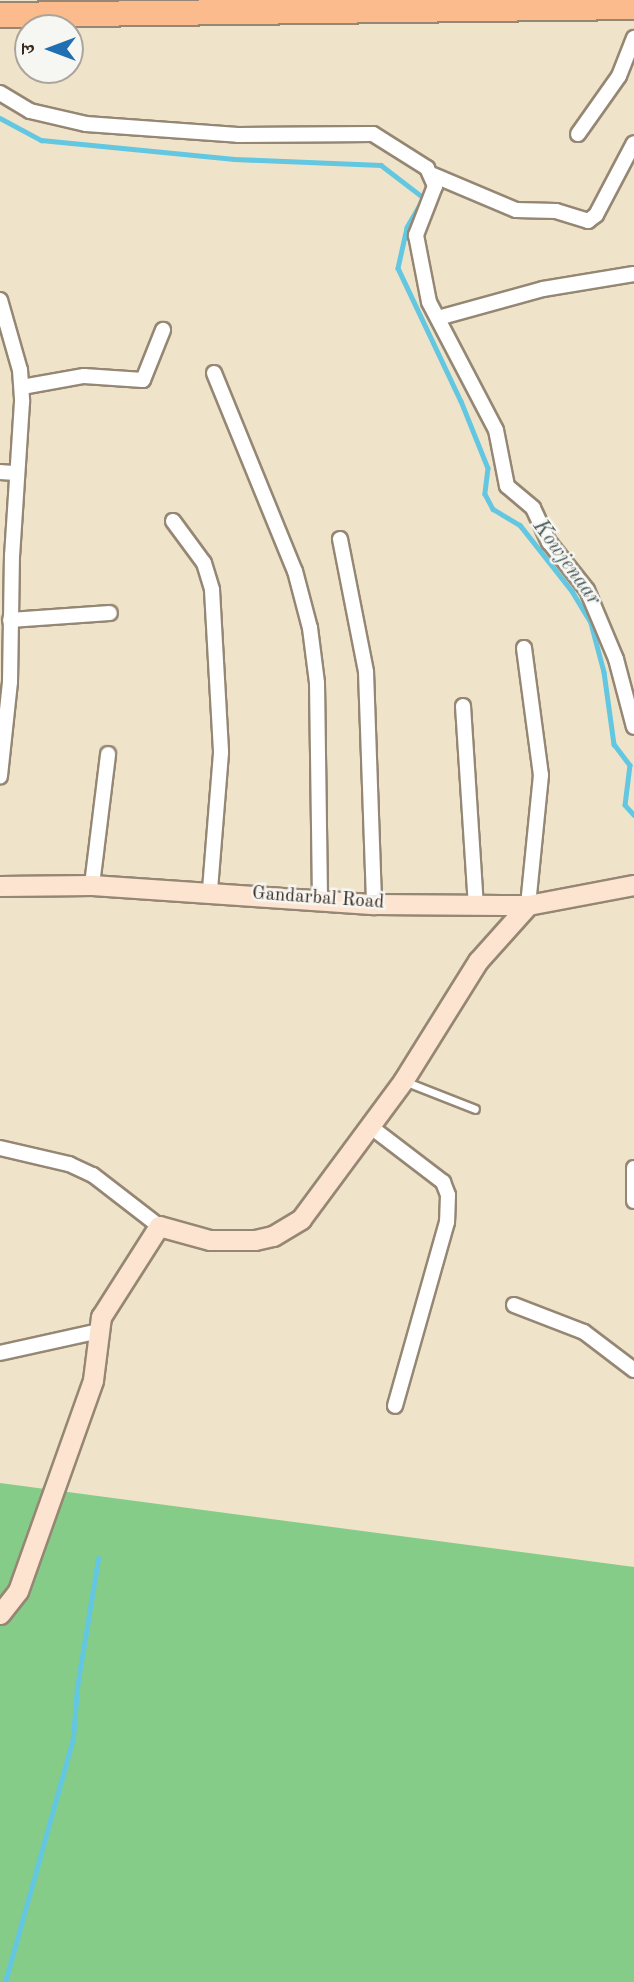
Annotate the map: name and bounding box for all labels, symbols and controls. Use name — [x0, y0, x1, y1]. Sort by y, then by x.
north arrow — [14, 14, 84, 84]
text: उ — [20, 44, 39, 54]
water label: Kowjenaar — [527, 515, 605, 611]
street label: Gandarbal Road — [251, 883, 385, 915]

